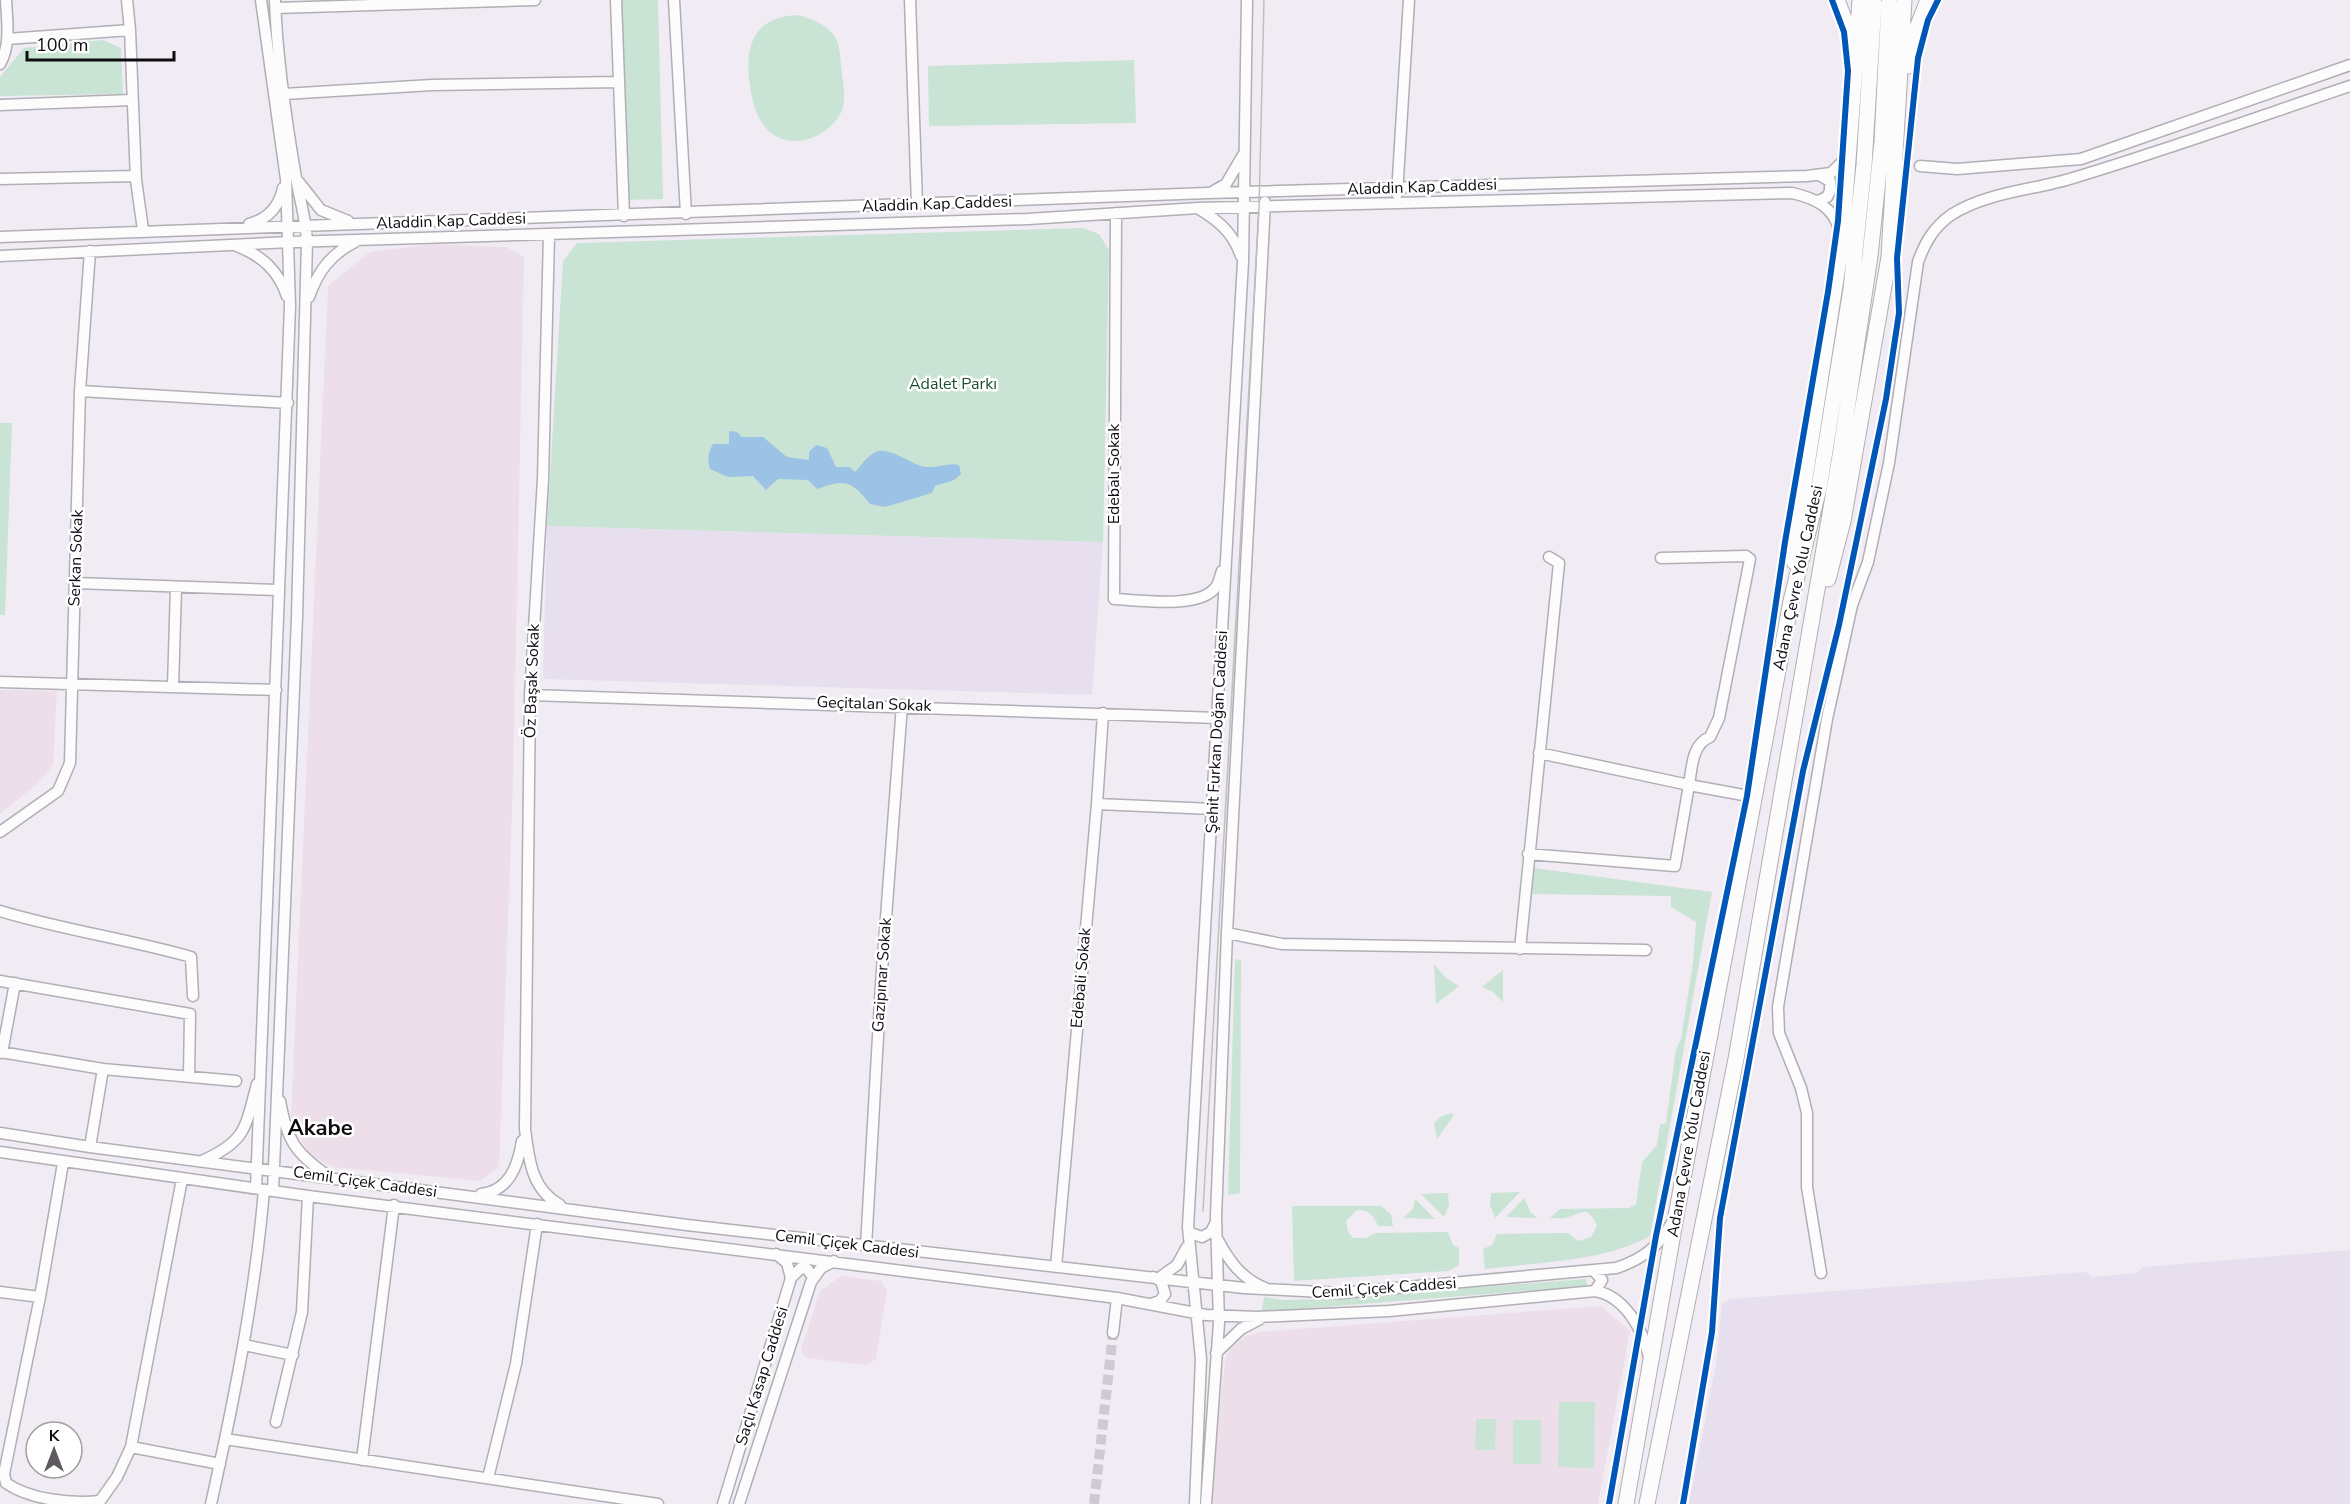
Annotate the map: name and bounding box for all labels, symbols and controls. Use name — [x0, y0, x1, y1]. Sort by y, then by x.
scale bar — [27, 24, 174, 62]
text: 100 m — [36, 33, 88, 57]
street label: Aladdin Kap Caddesi — [1347, 173, 1497, 201]
street label: Aladdin Kap Caddesi — [862, 190, 1012, 218]
street label: Aladdin Kap Caddesi — [376, 207, 526, 235]
park label: Adalet Parkı — [909, 373, 997, 395]
street label: Edebalı Sokak — [1103, 423, 1125, 524]
street label: Adana Çevre Yolu Caddesi — [1768, 483, 1828, 673]
street label: Serkan Sokak — [63, 508, 89, 607]
street label: Öz Başak Sokak — [519, 622, 545, 739]
street label: Şehit Furkan Doğan Caddesi — [1201, 630, 1233, 834]
street label: Geçitalan Sokak — [816, 691, 933, 717]
street label: Gazipınar Sokak — [867, 916, 897, 1033]
street label: Edebali Sokak — [1066, 926, 1096, 1029]
street label: Adana Çevre Yolu Caddesi — [1662, 1049, 1716, 1239]
district label: Akabe — [287, 1113, 353, 1143]
street label: Cemil Çiçek Caddesi — [292, 1161, 438, 1203]
street label: Cemil Çiçek Caddesi — [774, 1224, 920, 1264]
street label: Cemil Çiçek Caddesi — [1311, 1272, 1457, 1304]
street label: Saçlı Kasap Caddesi — [730, 1304, 794, 1448]
north arrow — [24, 1420, 84, 1480]
text: K — [49, 1425, 61, 1447]

